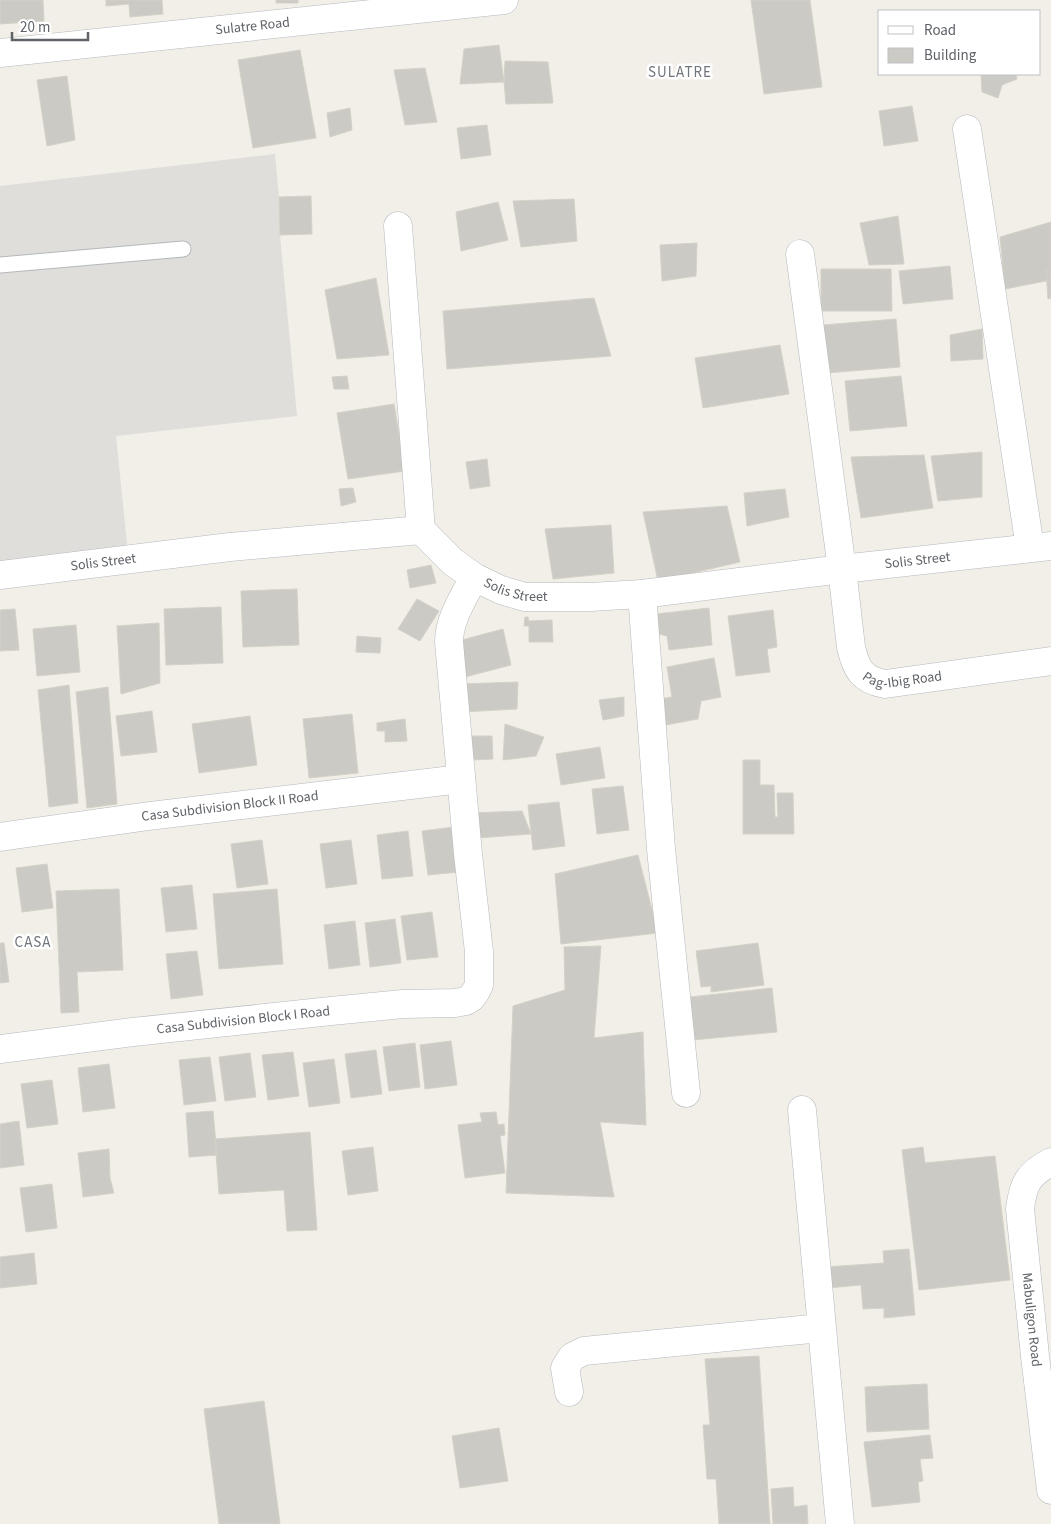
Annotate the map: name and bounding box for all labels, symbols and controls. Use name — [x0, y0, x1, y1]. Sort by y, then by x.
scale bar — [12, 10, 89, 42]
legend — [878, 10, 1041, 75]
street label: Sulatre Road — [214, 13, 291, 40]
text: 20 m — [20, 17, 50, 38]
text: Road — [924, 20, 956, 41]
text: Building — [924, 45, 977, 66]
district label: SULATRE — [648, 62, 712, 83]
street label: Solis Street — [884, 547, 952, 574]
street label: Solis Street — [69, 548, 137, 576]
street label: Solis Street — [480, 573, 548, 607]
street label: Pag-Ibig Road — [858, 666, 943, 694]
street label: Casa Subdivision Block II Road — [140, 786, 320, 827]
district label: CASA — [15, 932, 51, 953]
street label: Casa Subdivision Block I Road — [156, 1001, 331, 1039]
street label: Mabuligon Road — [1017, 1272, 1046, 1368]

